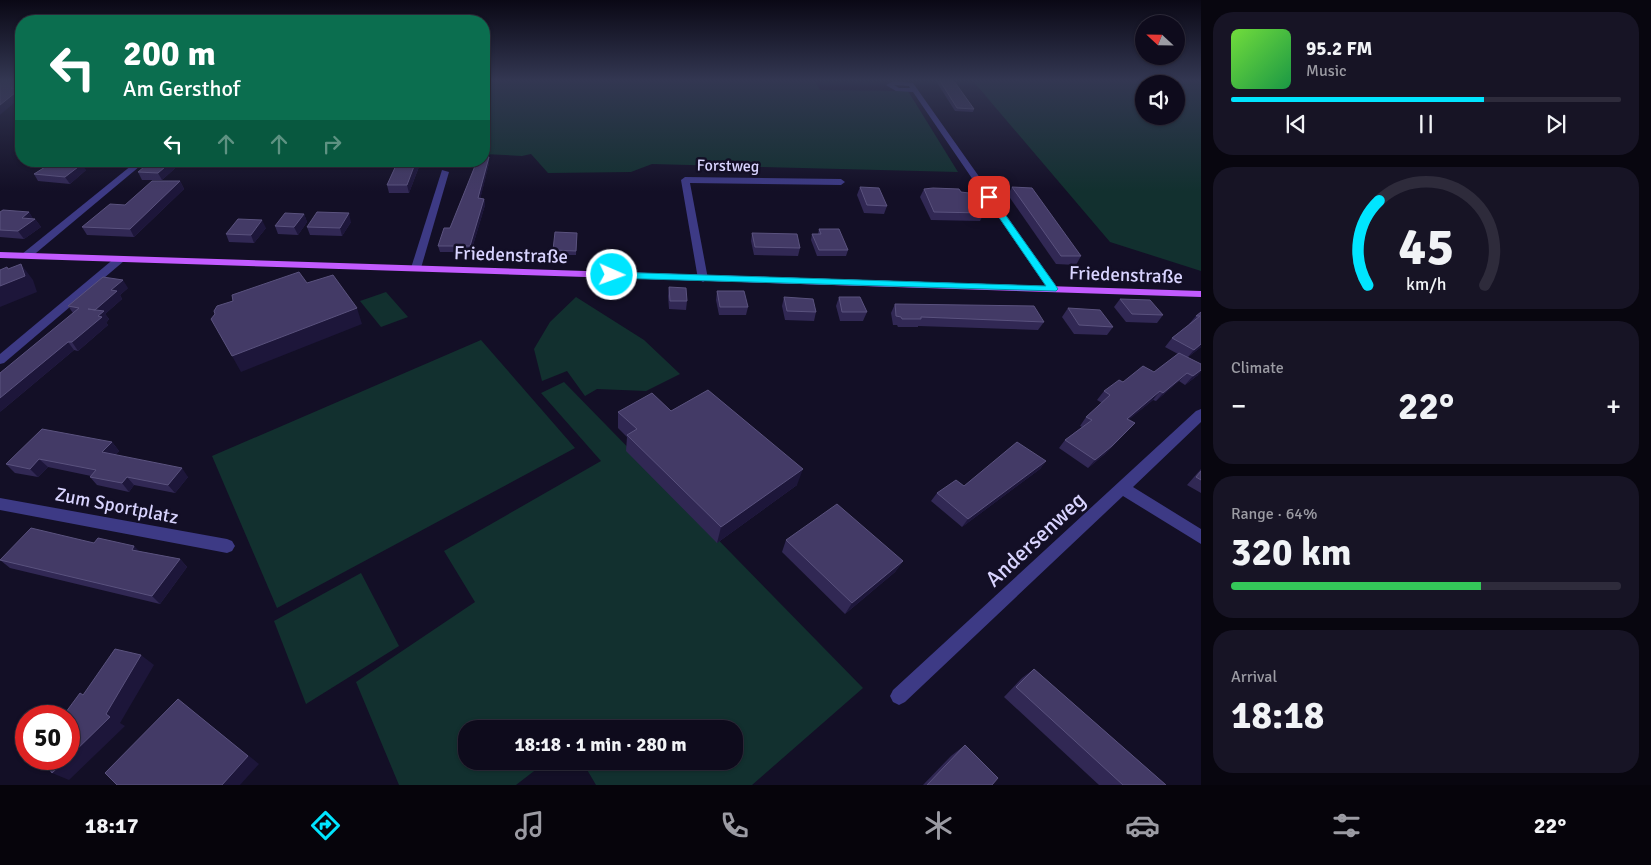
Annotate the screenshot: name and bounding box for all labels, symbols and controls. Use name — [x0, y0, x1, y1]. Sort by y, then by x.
north arrow — [1135, 15, 1185, 65]
map controls — [1135, 15, 1185, 125]
text: 200 m — [123, 32, 216, 75]
icon: left — [40, 35, 105, 100]
text: 95.2 FM — [1306, 37, 1372, 61]
text: Music — [1306, 61, 1347, 81]
text: Am Gersthof — [123, 75, 240, 102]
button: sound — [1135, 75, 1185, 125]
icon: previous — [1282, 110, 1310, 138]
icon: pause — [1412, 110, 1440, 138]
icon: next — [1542, 110, 1570, 138]
icon: left — [159, 130, 187, 158]
icon: ahead — [212, 130, 240, 158]
icon: ahead — [265, 130, 293, 158]
icon: right — [318, 130, 346, 158]
street label: Forstweg — [697, 155, 759, 177]
pin — [968, 176, 1010, 218]
icon: arrive — [975, 183, 1003, 211]
text: 45 — [1398, 215, 1454, 279]
street label: Friedenstraße — [453, 241, 568, 269]
position arrow — [585, 248, 637, 300]
street label: Friedenstraße — [1068, 261, 1183, 289]
text: km/h — [1406, 273, 1446, 295]
text: Climate — [1231, 358, 1284, 378]
text: 22° — [1398, 383, 1454, 430]
text: − — [1231, 389, 1246, 423]
text: + — [1606, 389, 1621, 423]
street label: Zum Sportplatz — [53, 482, 180, 530]
street label: Andersenweg — [980, 486, 1091, 592]
text: Range · 64% — [1231, 504, 1317, 524]
text: 320 km — [1231, 529, 1352, 576]
text: Arrival — [1231, 667, 1277, 687]
text: 18:18 — [1231, 692, 1324, 739]
speed limit sign: 50 — [15, 705, 80, 770]
text: 18:18 · 1 min · 280 m — [514, 733, 687, 757]
icon: directions — [308, 808, 343, 843]
icon: music — [512, 808, 547, 843]
icon: phone — [717, 808, 752, 843]
icon: climate — [921, 808, 956, 843]
icon: car — [1125, 808, 1160, 843]
icon: filters — [1329, 808, 1364, 843]
text: 18:17 — [85, 812, 139, 839]
text: 22° — [1534, 812, 1566, 839]

